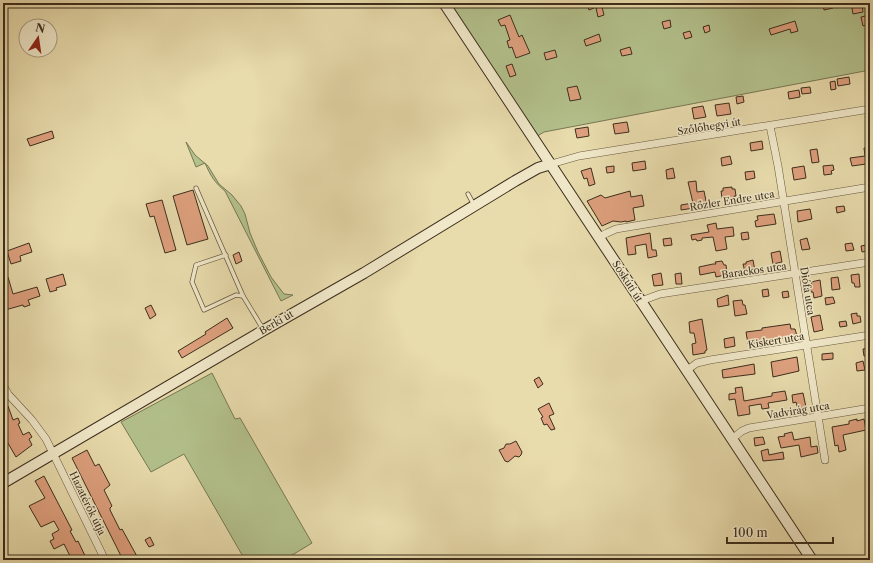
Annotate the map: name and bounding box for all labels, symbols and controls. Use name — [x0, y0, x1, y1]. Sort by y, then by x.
north arrow — [18, 18, 58, 58]
text: N — [34, 20, 47, 36]
street label: Szőlőhegyi út — [676, 115, 742, 138]
street label: Rőzler Endre utca — [689, 187, 776, 214]
street label: Sóskúti út — [609, 258, 646, 305]
street label: Barackos utca — [721, 259, 788, 282]
street label: Diófa utca — [797, 266, 818, 317]
street label: Berki út — [257, 307, 296, 338]
street label: Kiskert utca — [747, 330, 806, 351]
street label: Vadvirág utca — [765, 399, 831, 422]
street label: Hazatérők útja — [66, 469, 109, 538]
scale bar — [727, 519, 833, 545]
text: 100 m — [733, 525, 768, 540]

